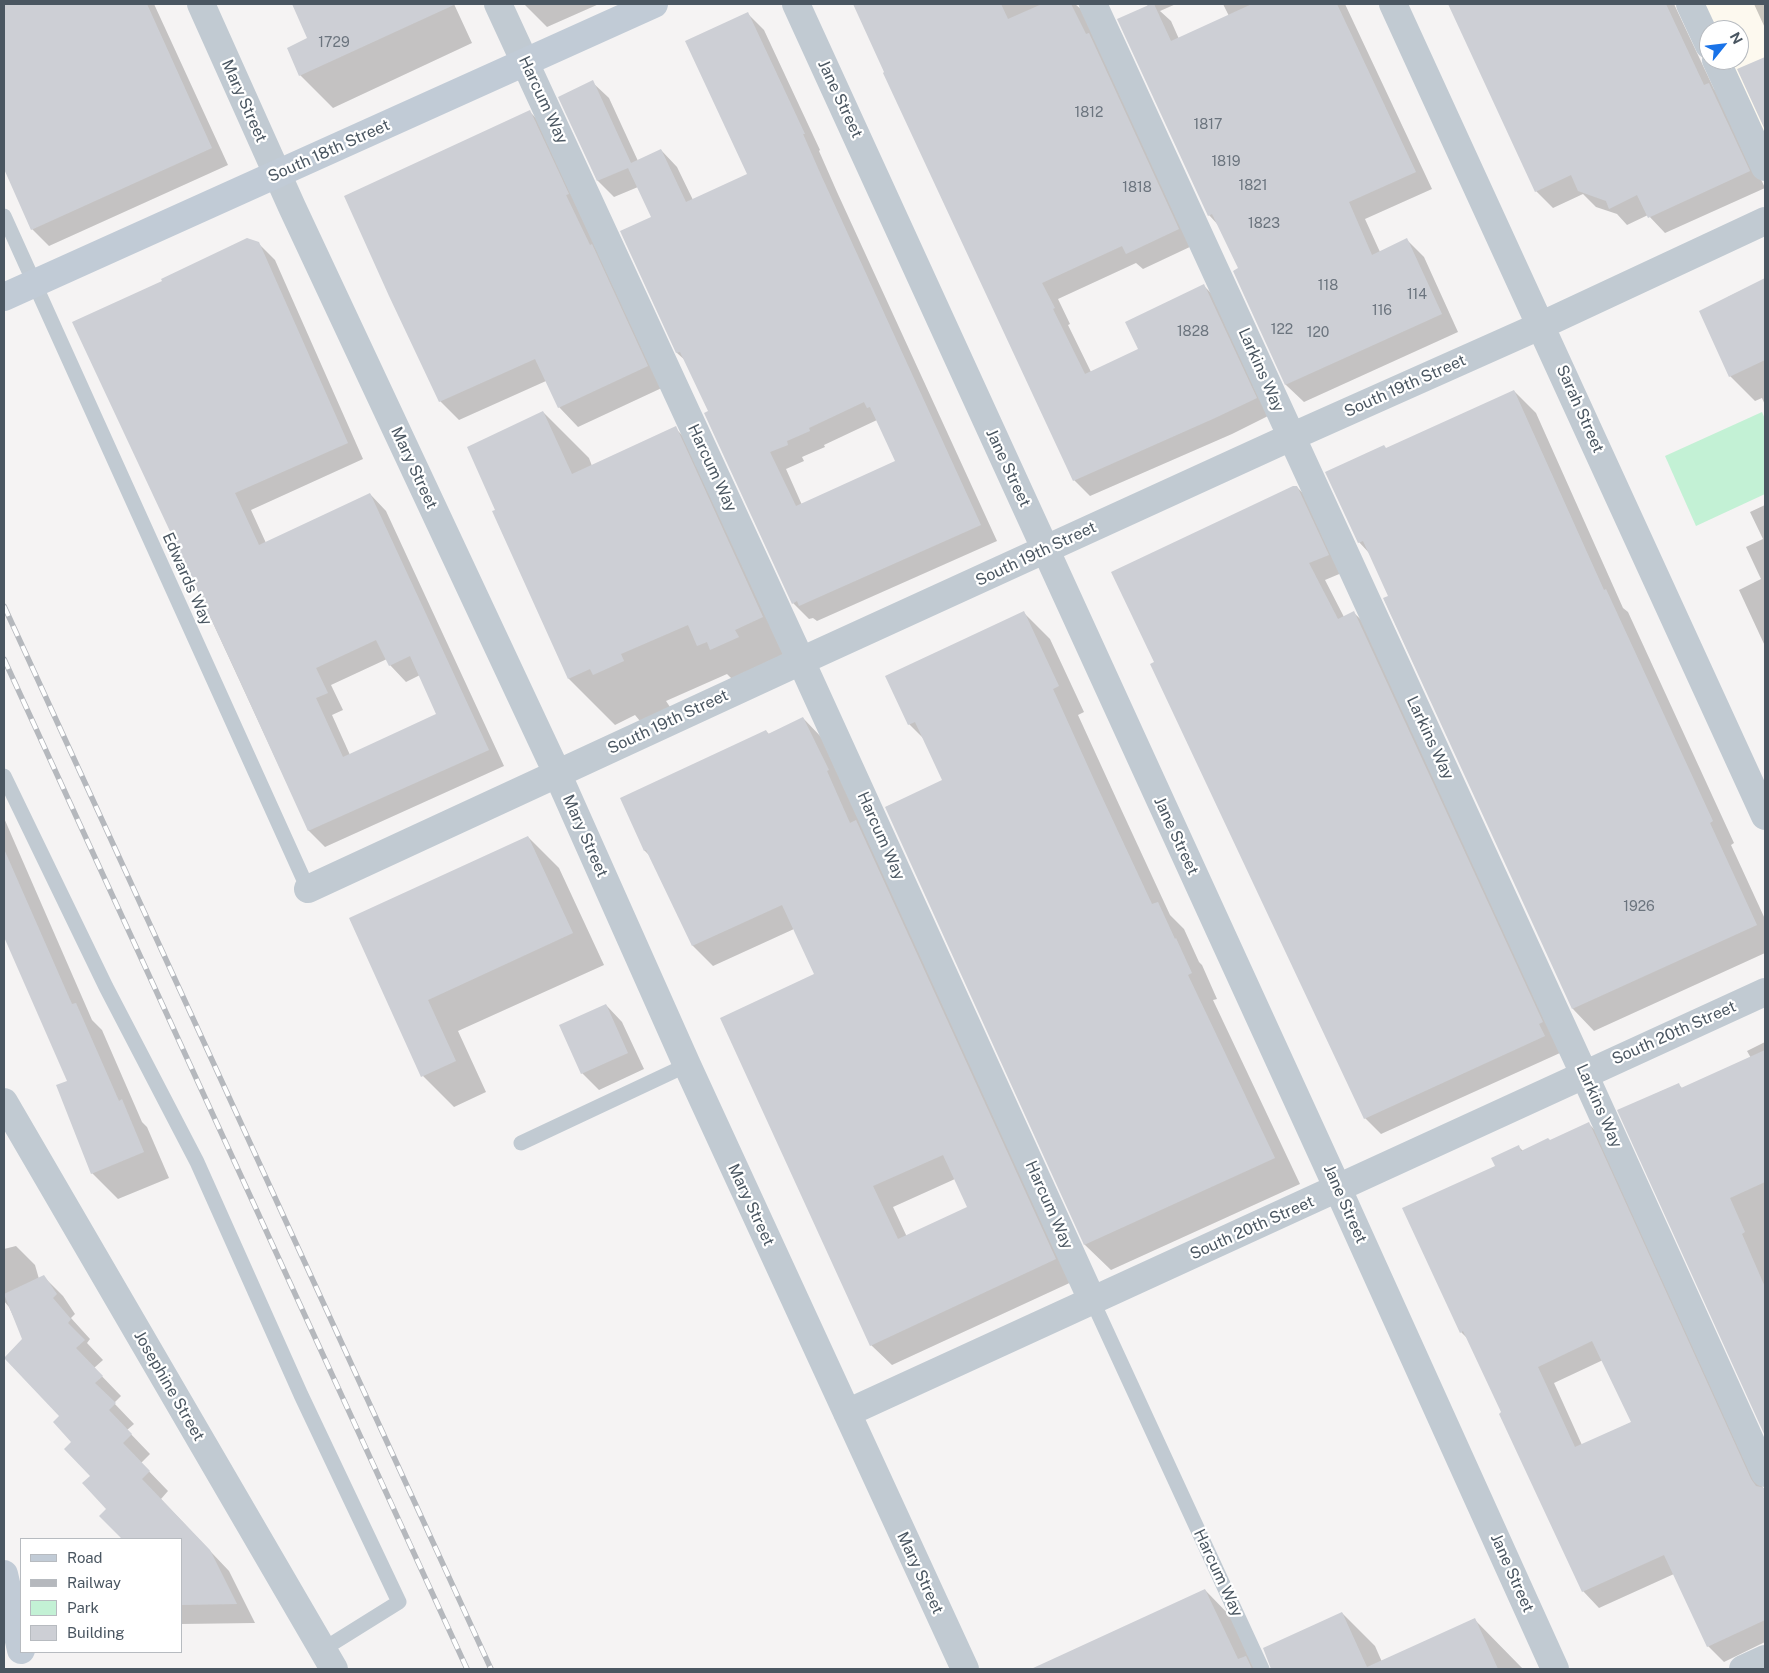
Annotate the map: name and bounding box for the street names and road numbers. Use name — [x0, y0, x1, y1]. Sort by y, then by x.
street label: Harcum Way — [514, 53, 572, 147]
street label: Mary Street — [217, 57, 271, 145]
street label: Jane Street — [814, 57, 866, 141]
street label: South 18th Street — [265, 116, 393, 186]
street label: Larkins Way — [1234, 325, 1288, 415]
street label: South 19th Street — [1341, 351, 1469, 421]
street label: Sarah Street — [1552, 362, 1608, 456]
street label: Harcum Way — [683, 421, 741, 515]
street label: Mary Street — [387, 424, 441, 512]
street label: Jane Street — [982, 426, 1034, 510]
street label: South 19th Street — [973, 518, 1099, 590]
street label: Edwards Way — [158, 529, 216, 629]
street label: South 19th Street — [605, 686, 731, 758]
street label: Larkins Way — [1402, 693, 1458, 783]
street label: Harcum Way — [853, 789, 909, 883]
street label: Mary Street — [558, 792, 612, 880]
street label: Jane Street — [1150, 794, 1202, 878]
street label: South 20th Street — [1609, 997, 1739, 1069]
street label: Larkins Way — [1572, 1061, 1626, 1151]
street label: Harcum Way — [1021, 1158, 1077, 1252]
street label: Mary Street — [724, 1161, 778, 1249]
street label: Jane Street — [1319, 1162, 1371, 1246]
street label: South 20th Street — [1187, 1192, 1317, 1264]
street label: Josephine Street — [130, 1327, 208, 1445]
street label: Harcum Way — [1189, 1526, 1247, 1620]
street label: Mary Street — [893, 1529, 947, 1617]
street label: Jane Street — [1486, 1531, 1538, 1615]

